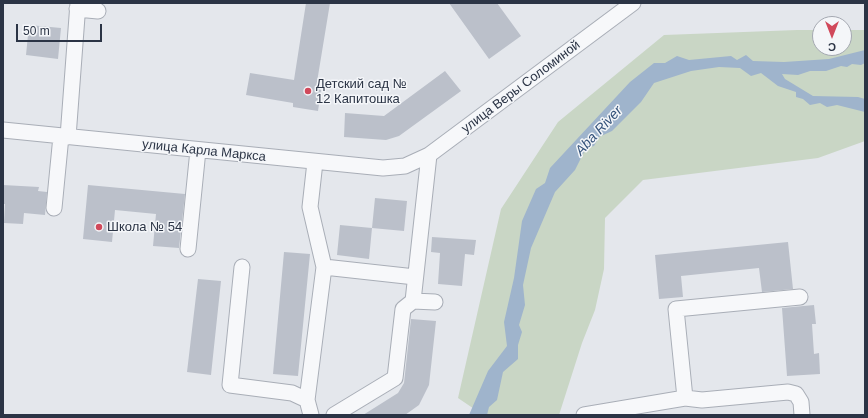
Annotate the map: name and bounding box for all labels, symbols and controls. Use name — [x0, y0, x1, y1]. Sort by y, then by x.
scale bar — [18, 16, 104, 42]
north arrow — [812, 16, 852, 56]
text: 50 m — [23, 24, 50, 38]
street label: улица Веры Соломиной — [459, 37, 583, 137]
text: С — [828, 41, 836, 53]
place label: Детский сад № 12 Капитошка — [316, 76, 407, 107]
marker: Детский сад № 12 Капитошка — [303, 86, 313, 96]
water label: Aba River — [572, 103, 626, 159]
street label: улица Карла Маркса — [141, 137, 267, 165]
place label: Школа № 54 — [107, 219, 182, 235]
marker: Школа № 54 — [94, 222, 104, 232]

